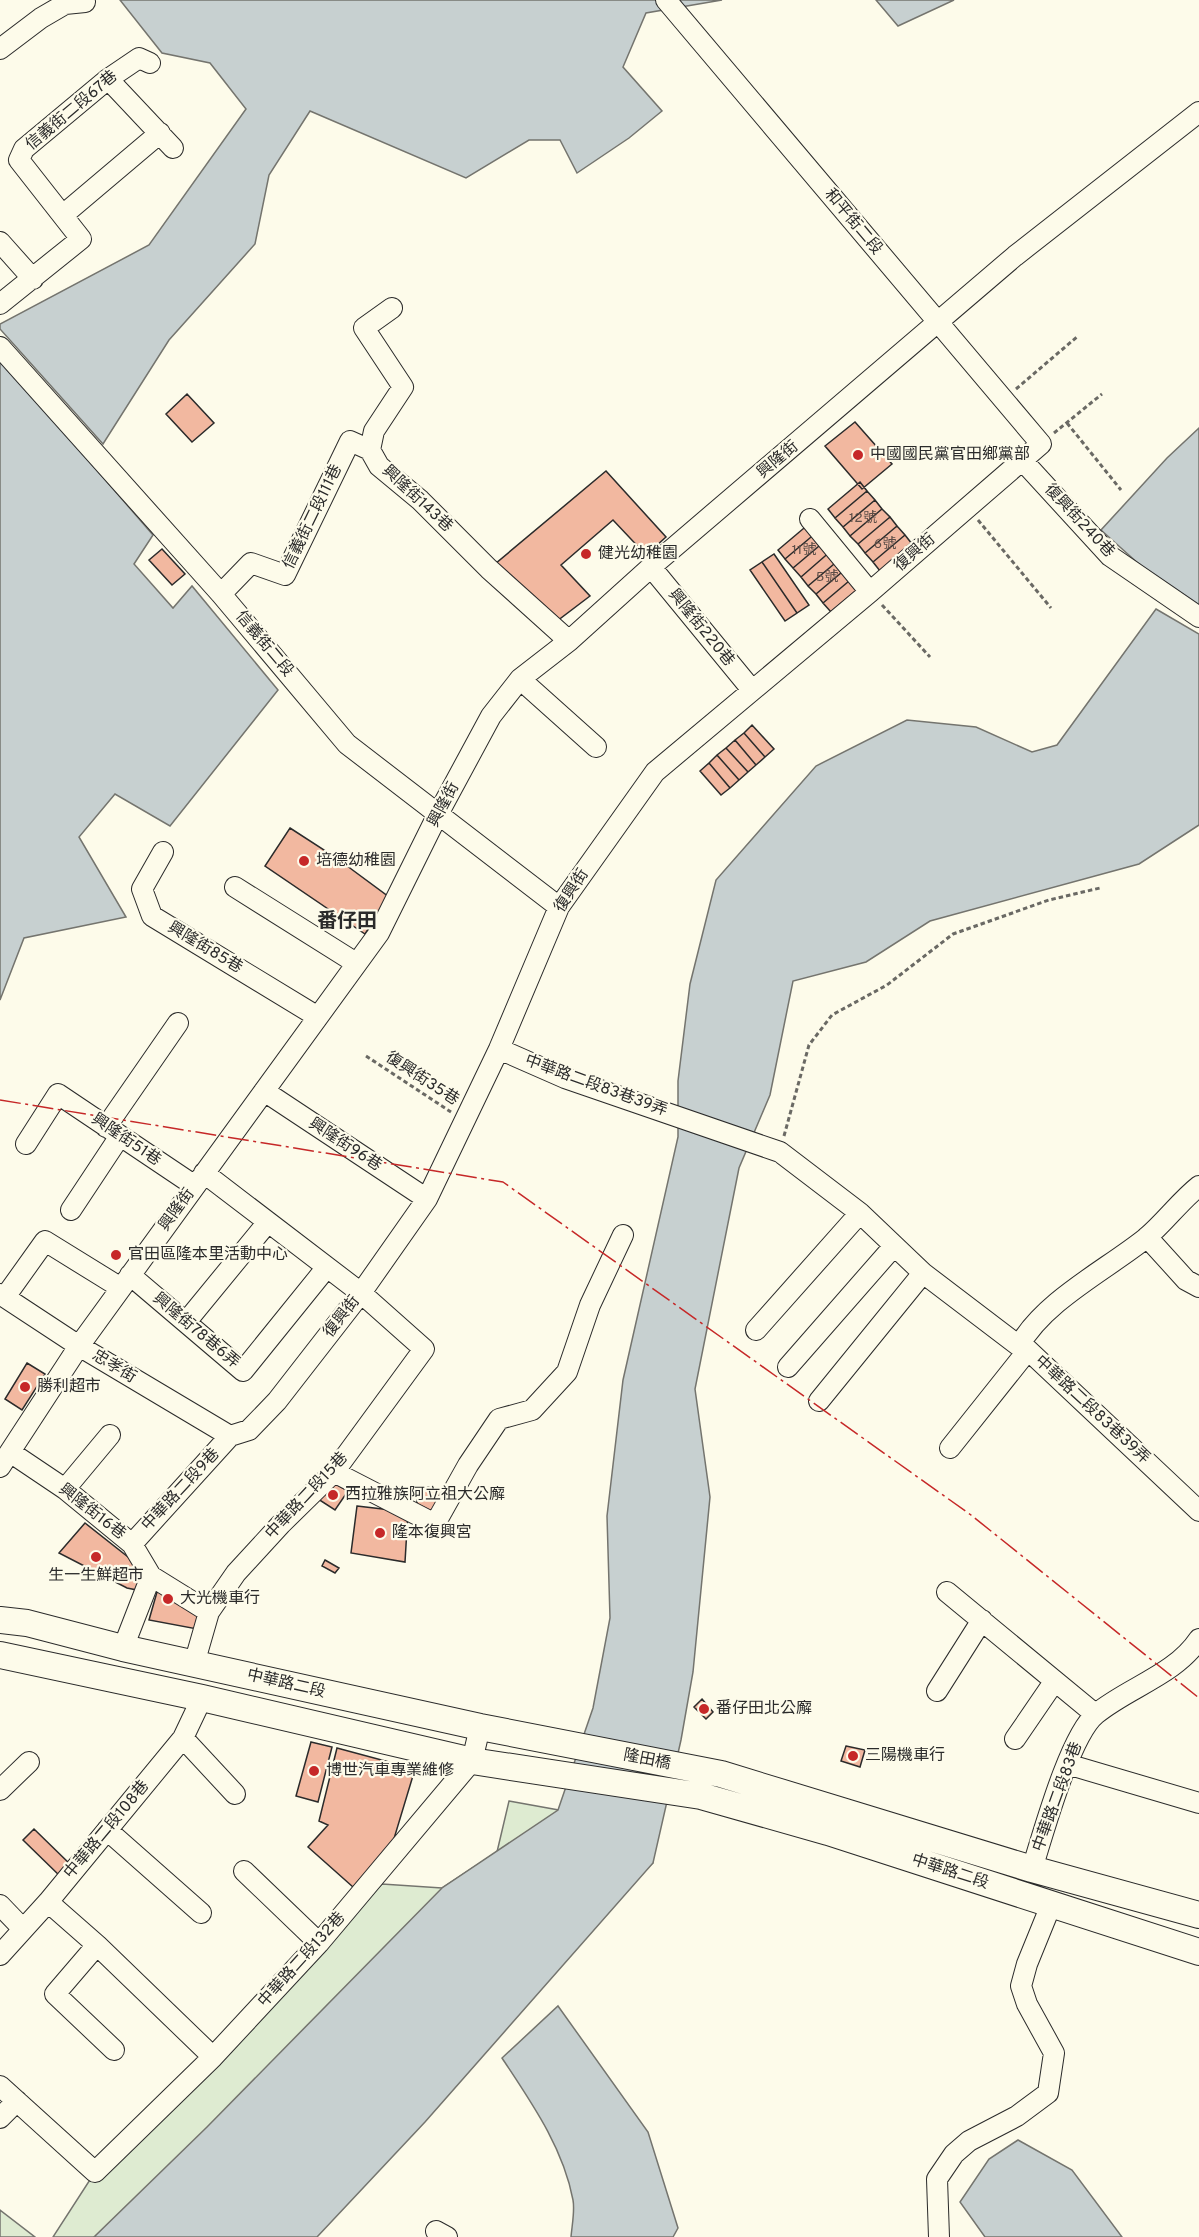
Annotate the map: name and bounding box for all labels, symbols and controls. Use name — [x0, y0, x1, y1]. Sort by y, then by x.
street label: 信義街二段67巷 — [22, 67, 122, 155]
street label: 和平街二段 — [820, 185, 886, 259]
street label: 興隆街 — [753, 437, 803, 483]
place label: 中國國民黨官田鄉黨部 — [870, 445, 1030, 465]
marker: 中國國民黨官田鄉黨部 — [851, 448, 865, 462]
street label: 信義街二段111巷 — [279, 461, 347, 573]
street label: 興隆街143巷 — [378, 461, 456, 537]
street label: 復興街240巷 — [1040, 480, 1118, 562]
house number: 12號 — [849, 510, 877, 527]
street label: 復興街 — [890, 530, 940, 576]
house number: 6號 — [874, 536, 896, 553]
house number: 11號 — [792, 542, 816, 559]
place label: 健光幼稚園 — [598, 544, 678, 564]
marker: 健光幼稚園 — [579, 547, 593, 561]
house number: 5號 — [816, 569, 838, 586]
street label: 興隆街220巷 — [664, 585, 738, 671]
street label: 信義街二段 — [231, 607, 297, 681]
street label: 興隆街 — [424, 779, 464, 831]
place label: 培德幼稚園 — [316, 851, 396, 871]
marker: 培德幼稚園 — [297, 854, 311, 868]
street label: 復興街 — [551, 865, 593, 917]
district label: 番仔田 — [317, 909, 377, 935]
street label: 興隆街85巷 — [164, 918, 246, 978]
street label: 復興街35巷 — [382, 1048, 462, 1110]
street label: 中華路二段83巷39弄 — [522, 1051, 670, 1121]
street label: 興隆街51巷 — [87, 1109, 165, 1171]
street label: 興隆街96巷 — [305, 1114, 385, 1176]
street label: 興隆街 — [155, 1185, 199, 1235]
place label: 官田區隆本里活動中心 — [128, 1245, 288, 1265]
marker: 官田區隆本里活動中心 — [109, 1248, 123, 1262]
street label: 興隆街78巷6弄 — [149, 1289, 243, 1373]
street label: 復興街 — [319, 1292, 365, 1342]
street label: 忠孝街 — [88, 1346, 140, 1388]
street label: 中華路二段83巷39弄 — [1030, 1351, 1154, 1469]
place label: 勝利超市 — [37, 1377, 101, 1397]
marker: 勝利超市 — [18, 1380, 32, 1394]
street label: 中華路二段9巷 — [138, 1445, 224, 1535]
street label: 中華路二段15巷 — [262, 1448, 352, 1544]
street label: 興隆街16巷 — [55, 1480, 129, 1544]
place label: 西拉雅族阿立祖大公廨 — [345, 1485, 505, 1505]
marker: 西拉雅族阿立祖大公廨 — [326, 1488, 340, 1502]
place label: 隆本復興宮 — [392, 1523, 472, 1543]
marker: 隆本復興宮 — [373, 1526, 387, 1540]
marker: 生一生鮮超市 — [89, 1550, 103, 1564]
place label: 生一生鮮超市 — [48, 1566, 144, 1586]
place label: 大光機車行 — [180, 1589, 260, 1609]
marker: 大光機車行 — [161, 1592, 175, 1606]
street label: 中華路二段 — [245, 1665, 327, 1703]
place label: 番仔田北公廨 — [716, 1699, 812, 1719]
marker: 番仔田北公廨 — [697, 1702, 711, 1716]
street label: 中華路二段83巷 — [1029, 1739, 1087, 1855]
street label: 隆田橋 — [622, 1746, 672, 1774]
place label: 三陽機車行 — [865, 1746, 945, 1766]
marker: 三陽機車行 — [846, 1749, 860, 1763]
place label: 博世汽車專業維修 — [326, 1761, 454, 1781]
marker: 博世汽車專業維修 — [307, 1764, 321, 1778]
street label: 中華路二段108巷 — [60, 1777, 154, 1883]
street label: 中華路二段 — [909, 1850, 991, 1894]
street label: 中華路二段132巷 — [254, 1908, 350, 2012]

